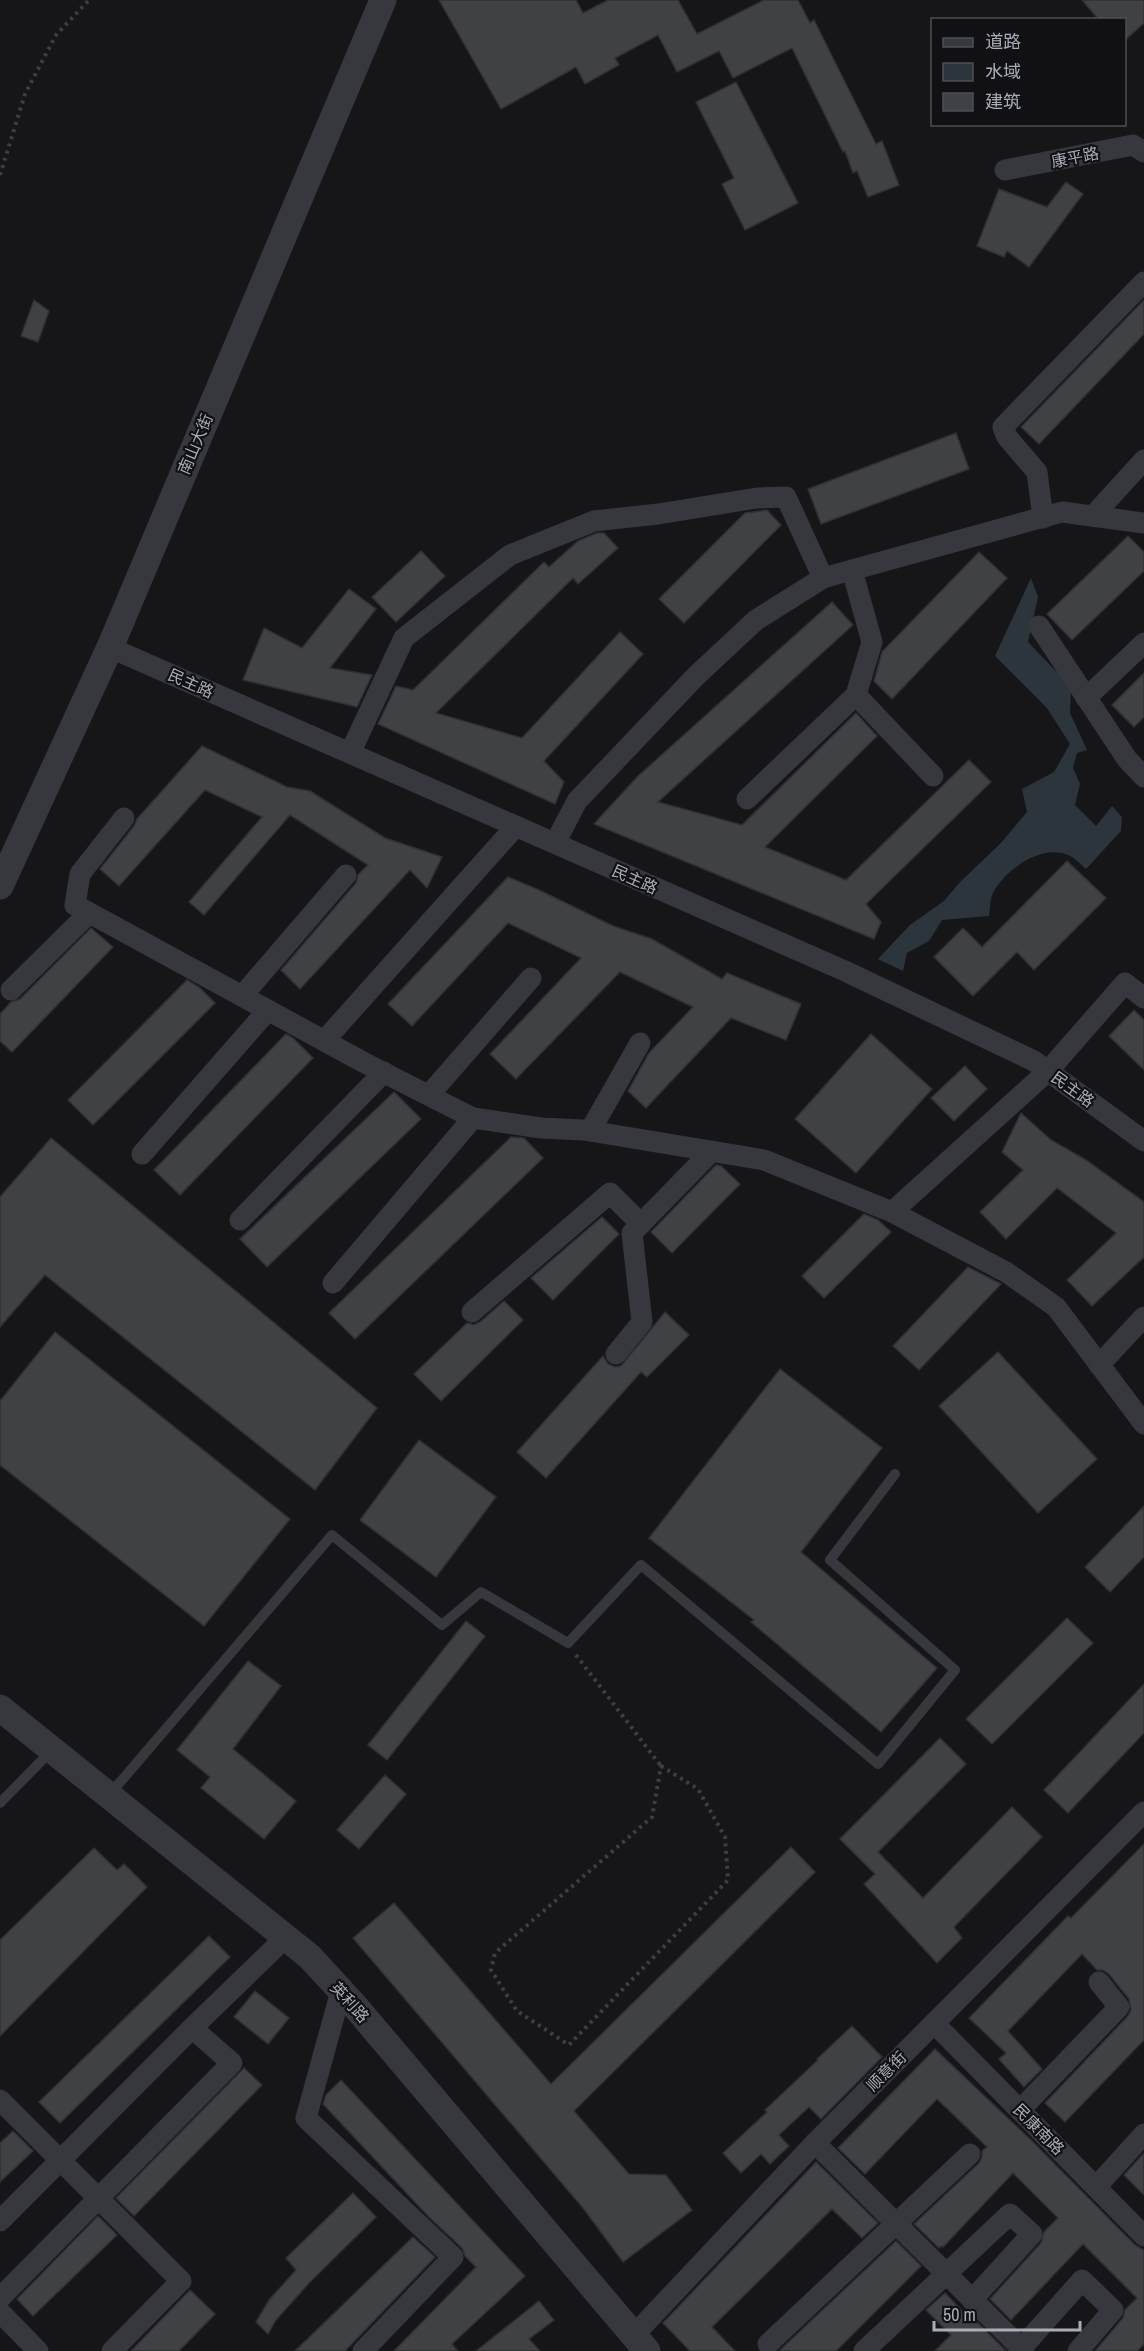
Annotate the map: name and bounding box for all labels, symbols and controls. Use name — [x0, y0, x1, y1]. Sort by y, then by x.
legend — [931, 18, 1126, 126]
text: 道路 — [985, 29, 1021, 54]
text: 水域 — [985, 59, 1021, 84]
text: 建筑 — [985, 89, 1021, 114]
street label: 康平路 — [1049, 142, 1101, 172]
street label: 南山大街 — [172, 410, 218, 478]
street label: 民主路 — [165, 663, 217, 703]
street label: 民主路 — [609, 859, 661, 899]
street label: 民主路 — [1047, 1066, 1099, 1112]
street label: 英利路 — [326, 1977, 374, 2027]
street label: 顺意街 — [861, 2046, 911, 2096]
street label: 民康南路 — [1009, 2099, 1069, 2159]
scale bar — [934, 2294, 1080, 2332]
text: 50 m — [943, 2302, 976, 2327]

